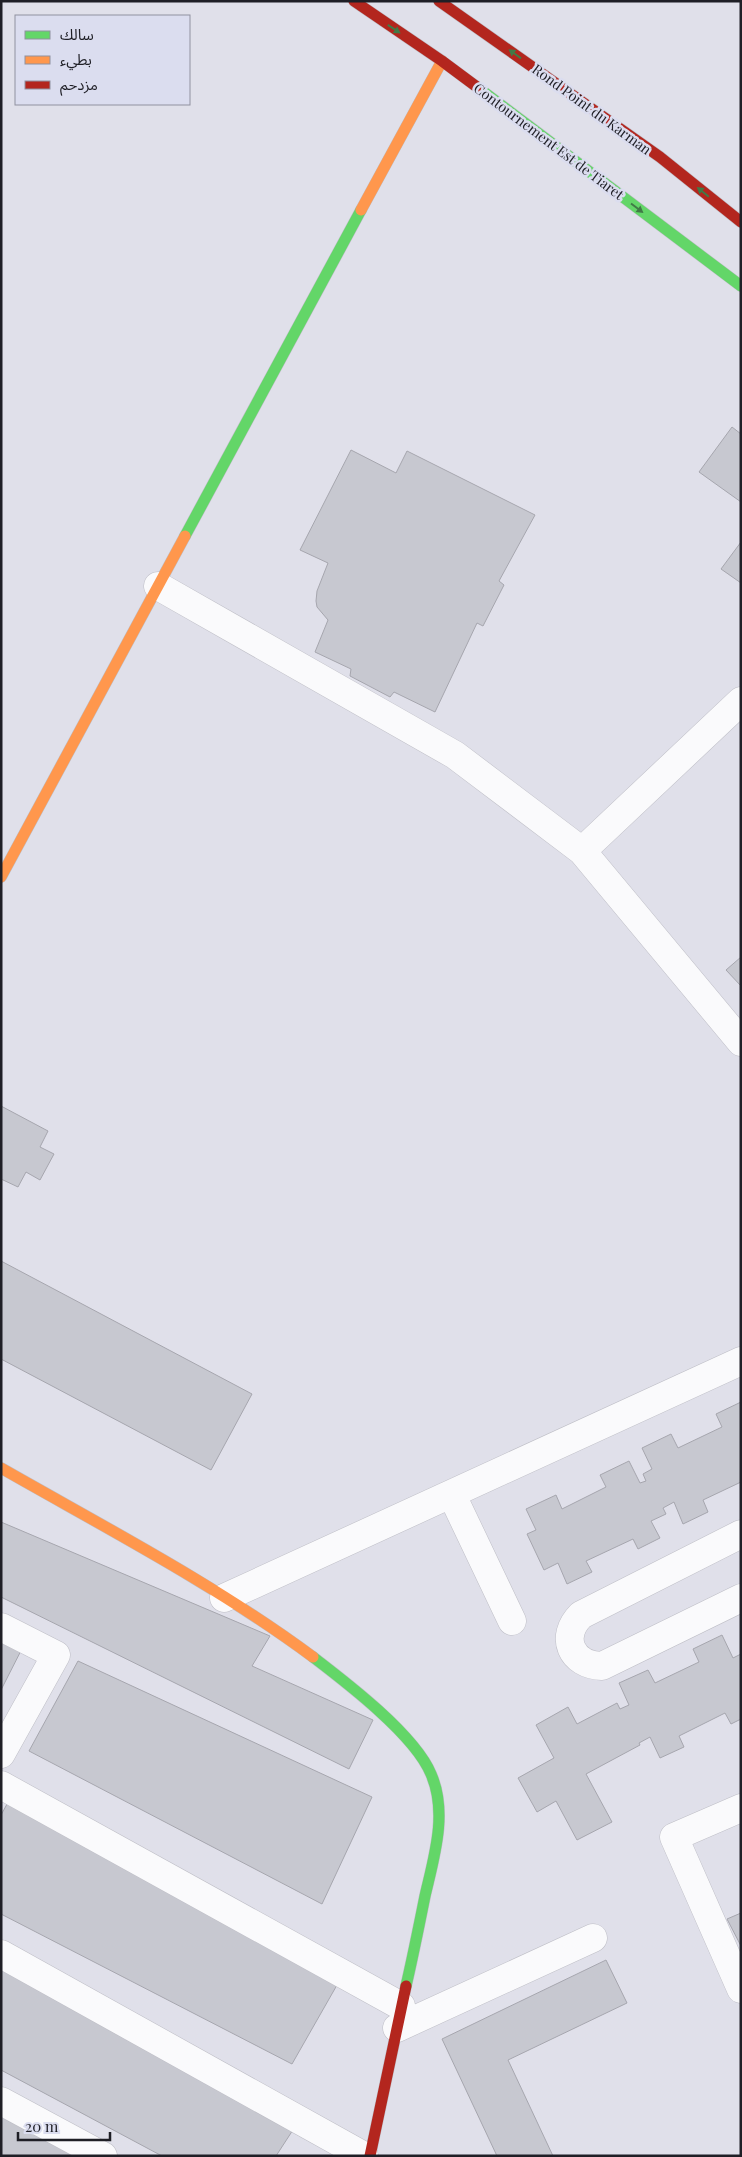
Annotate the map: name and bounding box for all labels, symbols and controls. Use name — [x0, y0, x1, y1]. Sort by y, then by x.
legend — [15, 15, 190, 105]
text: سالك — [60, 24, 94, 44]
one-way arrow — [387, 24, 401, 34]
text: بطيء — [60, 49, 92, 71]
one-way arrow — [508, 49, 522, 59]
street label: Rond Point du Karman — [529, 59, 656, 159]
text: مزدحم — [60, 74, 98, 96]
street label: Contournement Est de Tiaret — [470, 78, 629, 204]
one-way arrow — [697, 186, 710, 197]
one-way arrow — [630, 203, 643, 214]
scale bar — [18, 2110, 110, 2142]
text: 20 m — [25, 2116, 59, 2136]

